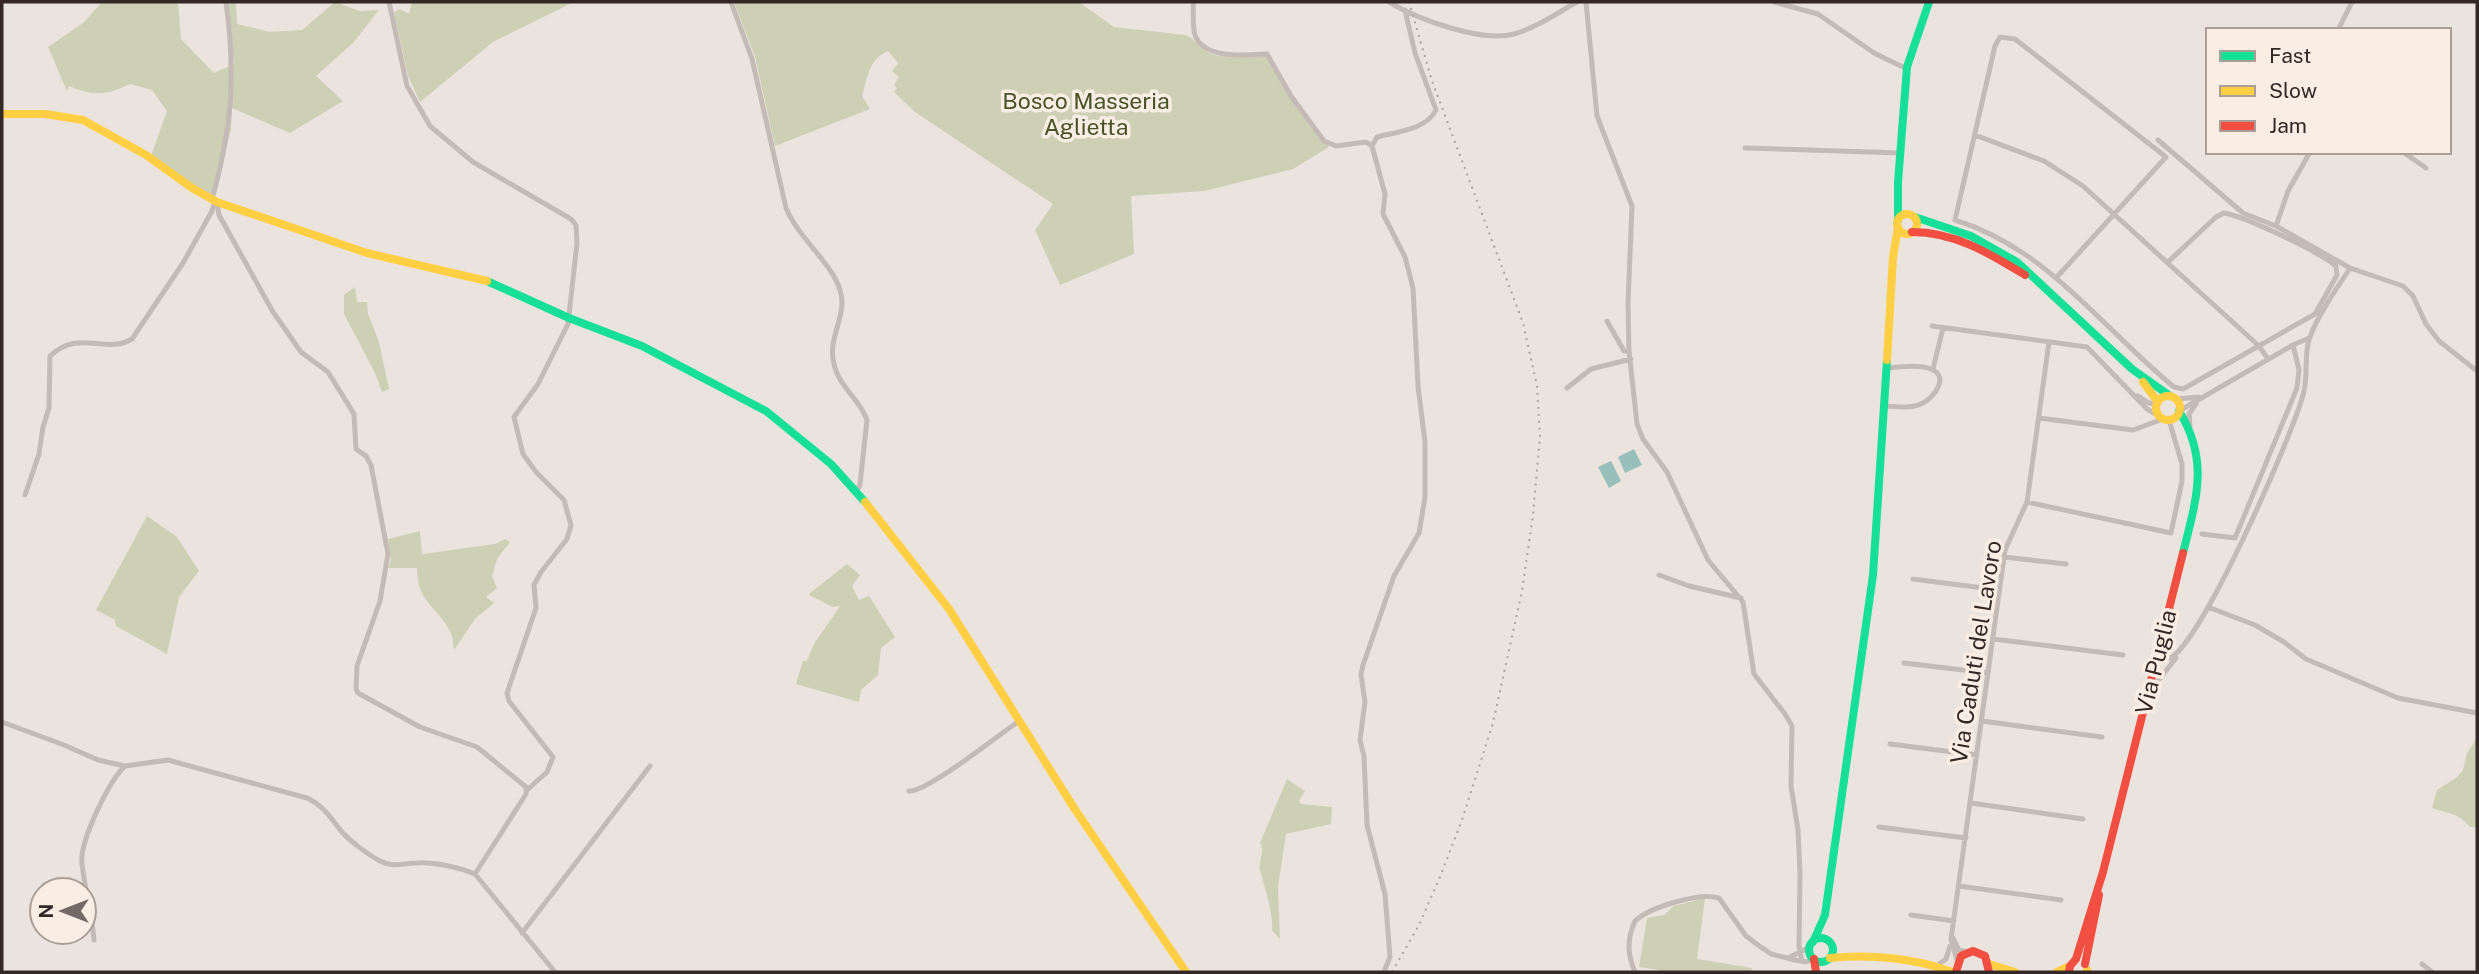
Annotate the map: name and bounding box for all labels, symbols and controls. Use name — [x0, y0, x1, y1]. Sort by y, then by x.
legend — [2206, 28, 2451, 154]
text: Fast — [2269, 43, 2311, 68]
text: Slow — [2269, 78, 2317, 103]
park label: Bosco Masseria Aglietta — [1002, 87, 1170, 140]
text: Jam — [2269, 113, 2307, 138]
street label: Via Caduti del Lavoro — [1945, 538, 2006, 765]
street label: Via Puglia — [2129, 607, 2182, 717]
north arrow — [28, 876, 98, 946]
text: N — [35, 904, 57, 918]

